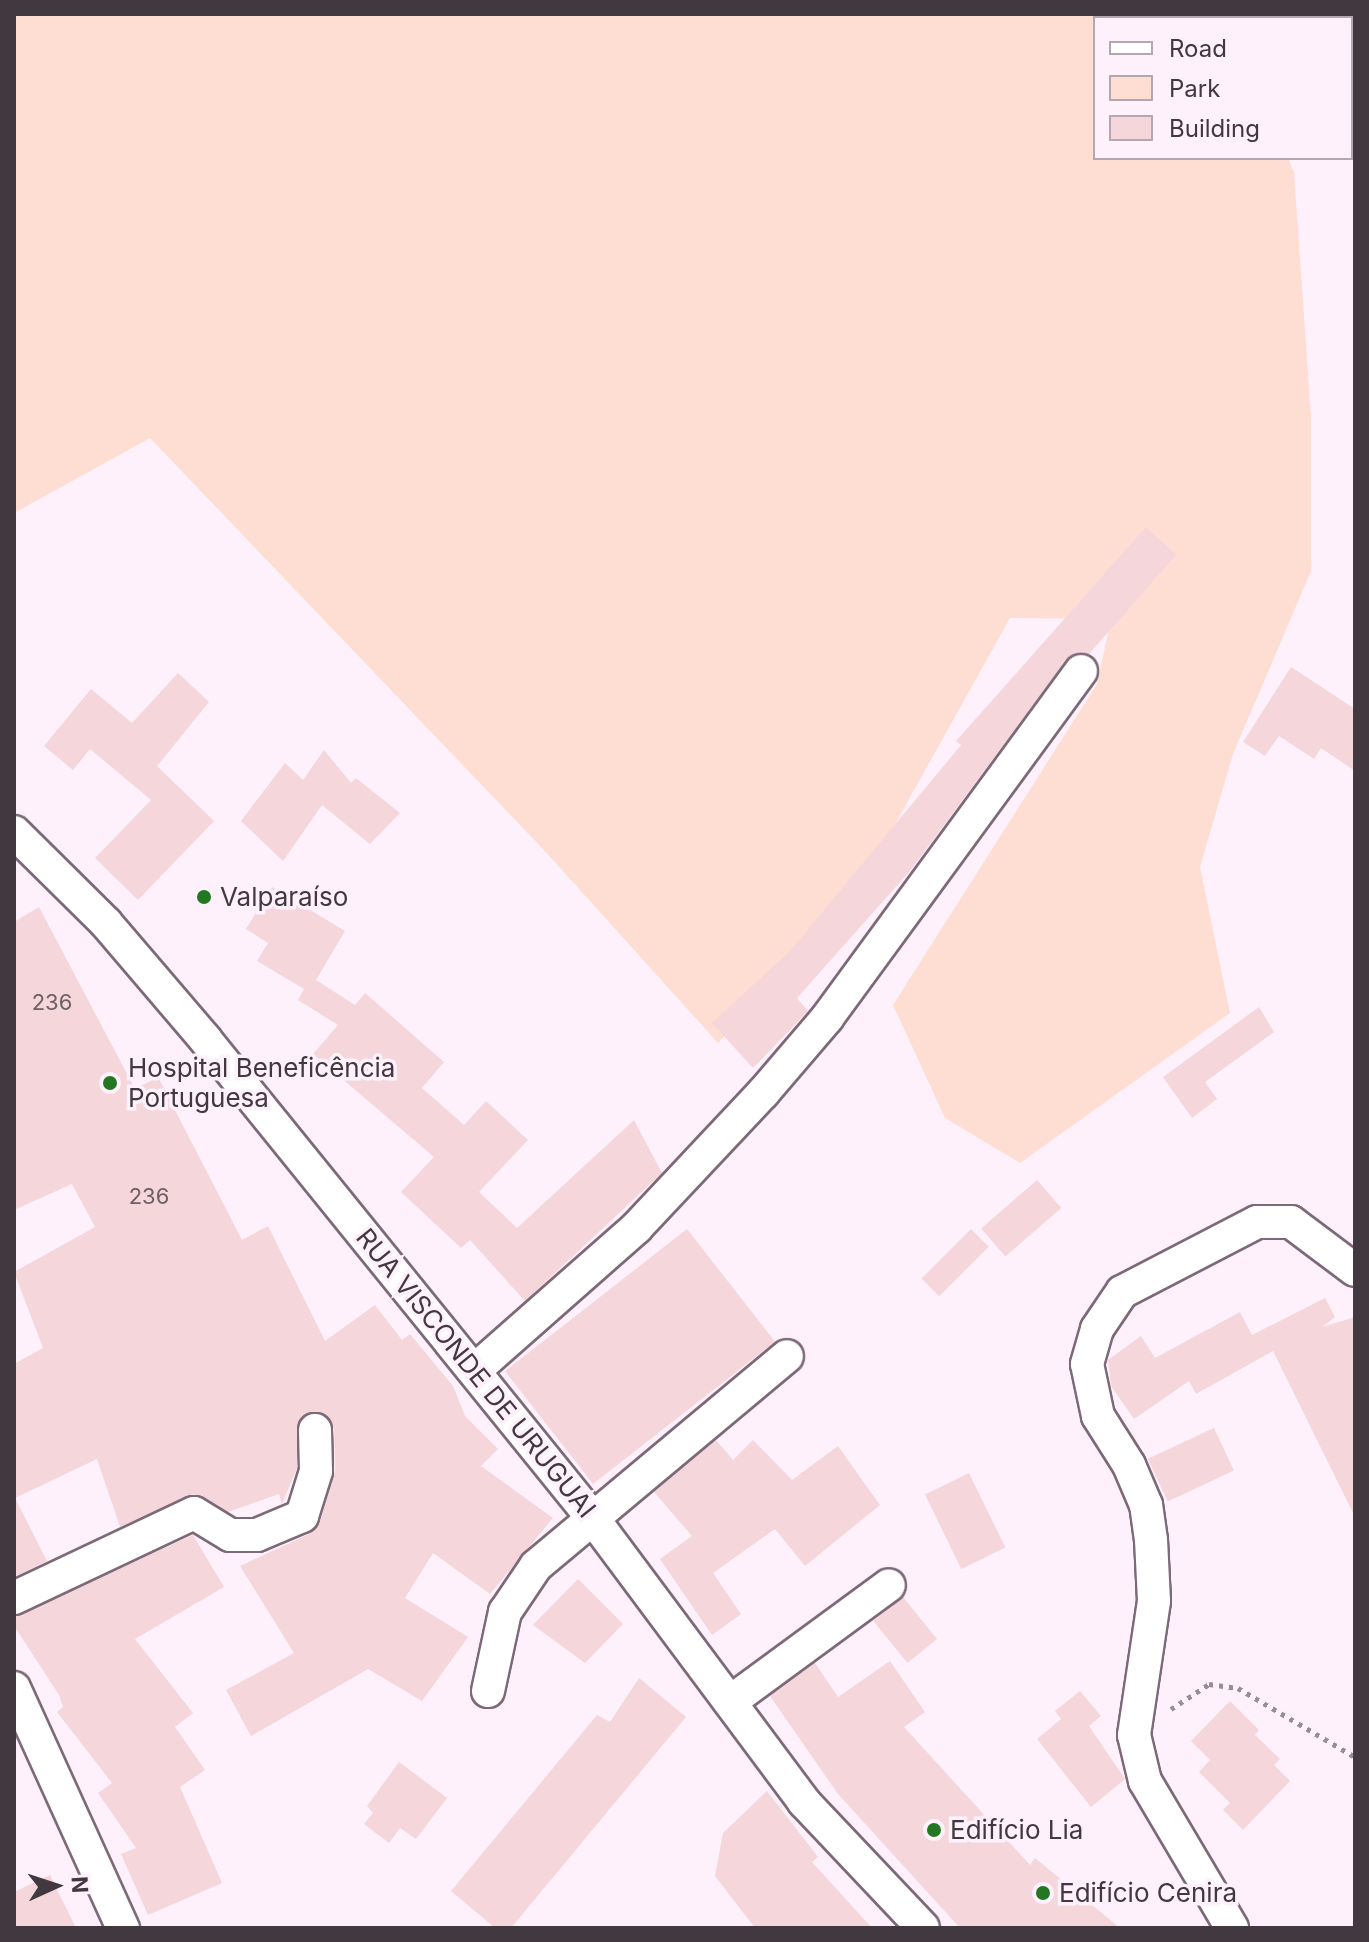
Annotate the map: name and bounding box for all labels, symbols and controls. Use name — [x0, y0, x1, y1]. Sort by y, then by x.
legend — [1093, 16, 1353, 160]
text: Road — [1169, 34, 1227, 63]
text: Park — [1169, 74, 1220, 103]
text: Building — [1169, 114, 1260, 143]
place label: Valparaíso — [220, 881, 348, 913]
marker: Valparaíso — [195, 888, 213, 906]
house number: 236 — [32, 990, 72, 1016]
place label: Hospital Beneficência Portuguesa — [128, 1052, 395, 1114]
marker: Hospital Beneficência Portuguesa — [99, 1072, 121, 1094]
house number: 236 — [129, 1184, 169, 1210]
street label: RUA VISCONDE DE URUGUAI — [350, 1222, 602, 1524]
place label: Edifício Lia — [950, 1814, 1083, 1846]
marker: Edifício Lia — [925, 1821, 943, 1839]
north arrow — [16, 1846, 96, 1926]
text: N — [67, 1876, 93, 1894]
place label: Edifício Cenira — [1059, 1877, 1237, 1909]
marker: Edifício Cenira — [1034, 1884, 1052, 1902]

